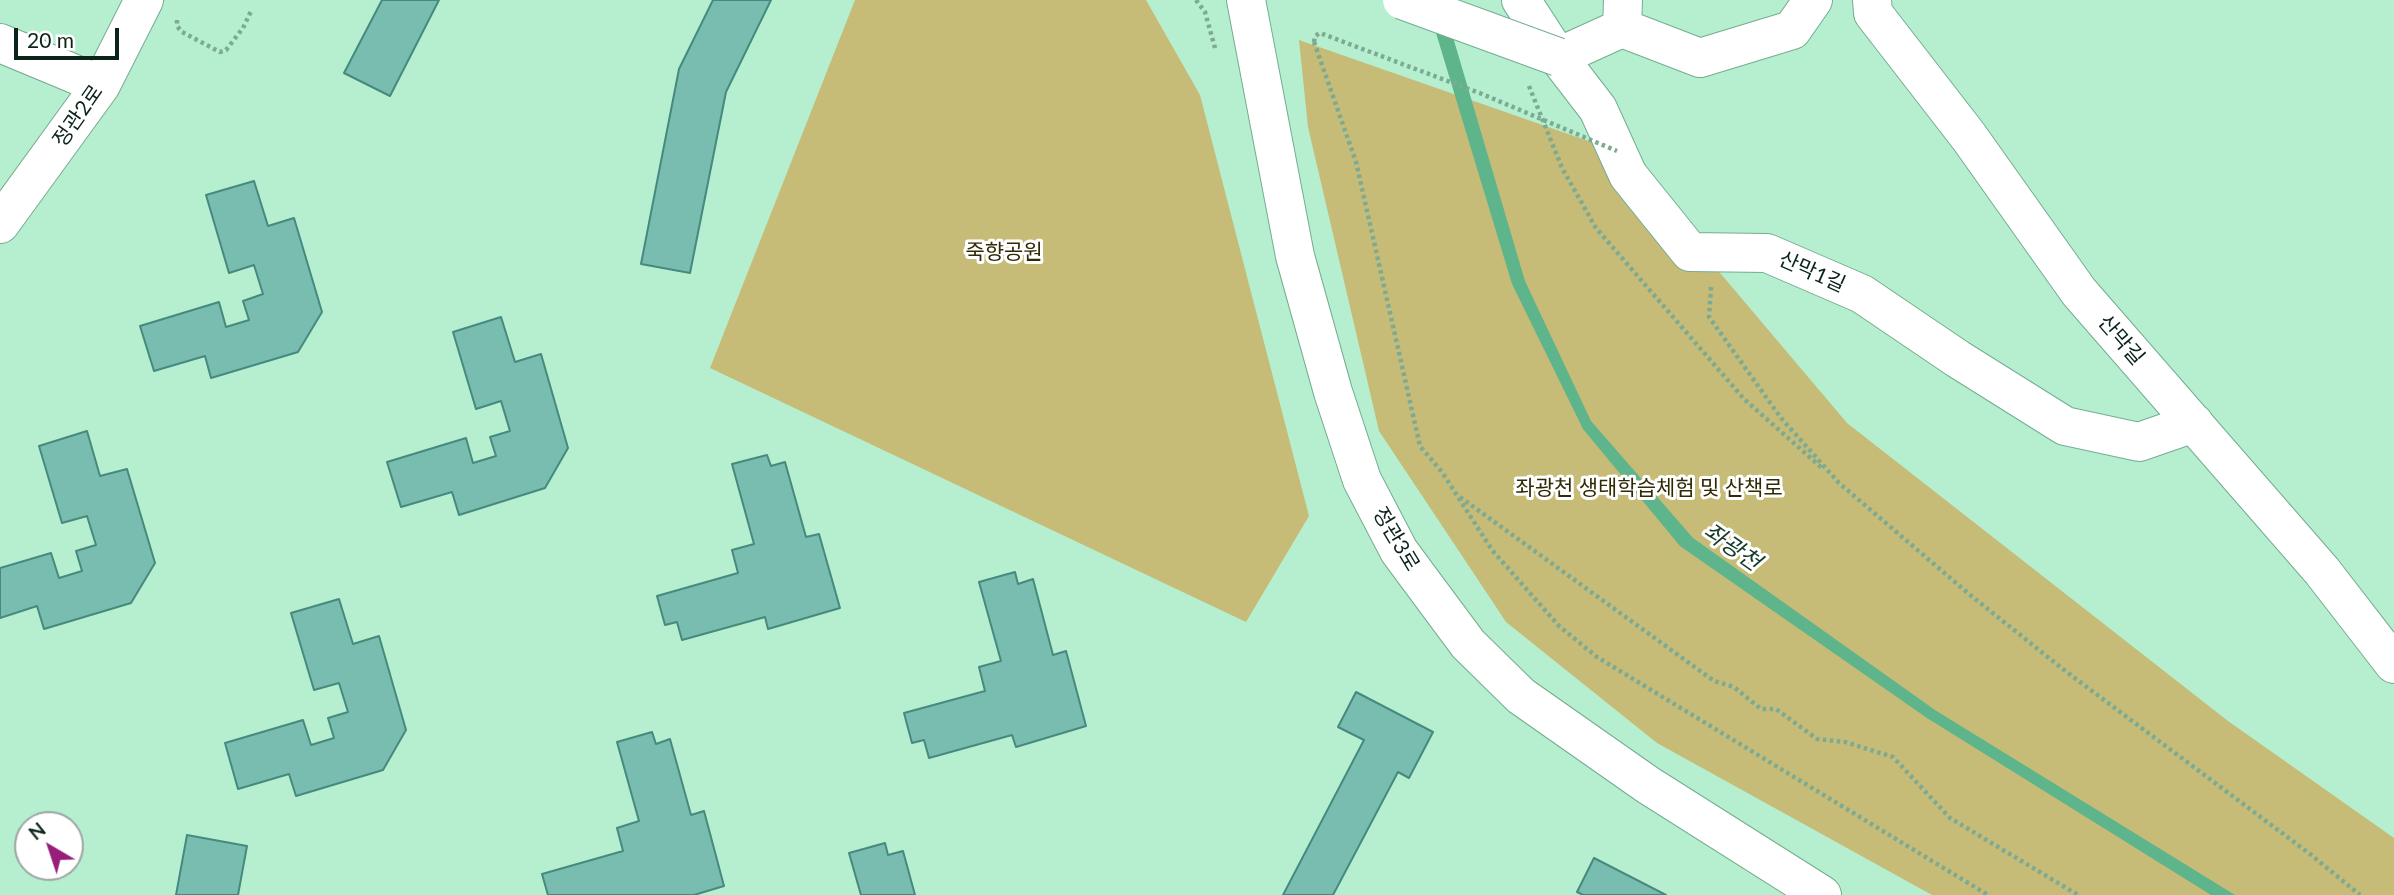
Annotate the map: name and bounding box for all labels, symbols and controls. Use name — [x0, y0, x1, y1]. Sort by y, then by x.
scale bar — [18, 14, 122, 58]
text: 20 m — [27, 27, 74, 52]
street label: 정관2로 — [48, 80, 108, 152]
park label: 죽향공원 — [965, 239, 1043, 265]
street label: 산막1길 — [1775, 246, 1849, 298]
street label: 산막길 — [2092, 310, 2150, 370]
park label: 좌광천 생태학습체험 및 산책로 — [1515, 475, 1783, 501]
street label: 정관3로 — [1367, 502, 1425, 576]
water label: 좌광천 — [1698, 517, 1766, 577]
north arrow — [14, 811, 84, 881]
text: N — [24, 817, 50, 844]

